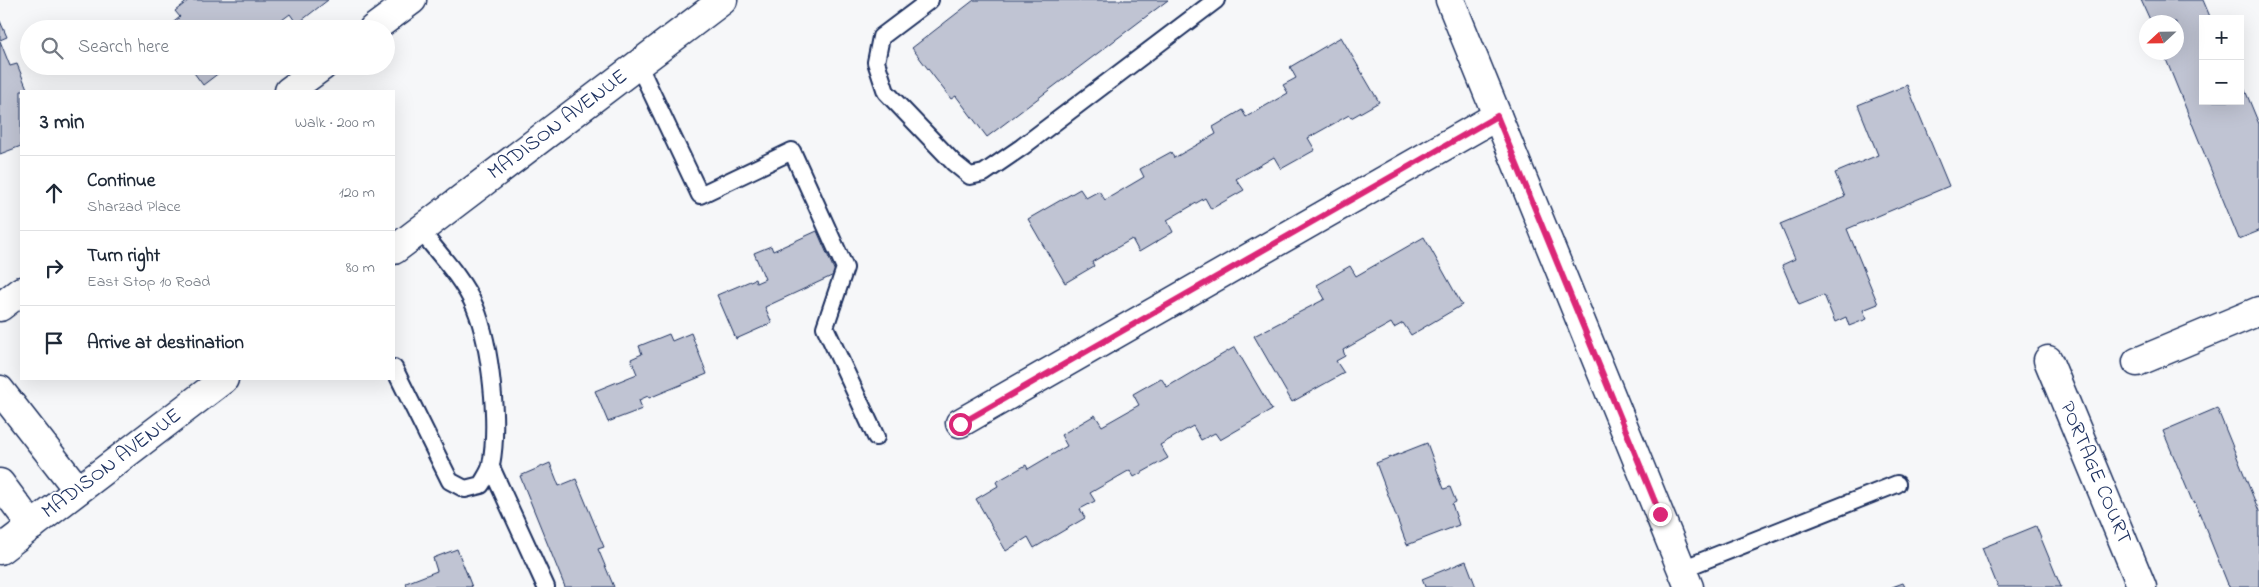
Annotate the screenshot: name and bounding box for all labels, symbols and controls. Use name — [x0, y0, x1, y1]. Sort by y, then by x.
north arrow — [2139, 15, 2184, 60]
map controls — [2199, 15, 2244, 105]
button: + — [2199, 15, 2244, 60]
search box — [20, 20, 395, 75]
icon: search — [38, 34, 66, 62]
text: Search here — [78, 34, 169, 61]
button: − — [2199, 60, 2244, 105]
street label: MADISON AVENUE — [482, 62, 634, 188]
text: 3 min — [40, 108, 84, 138]
text: Walk · 200 m — [295, 111, 375, 135]
text: Continue — [87, 168, 155, 195]
icon: ahead — [40, 179, 68, 207]
text: 120 m — [339, 181, 375, 205]
text: Sharzad Place — [87, 195, 181, 219]
text: Turn right — [87, 243, 160, 270]
icon: right — [40, 254, 68, 282]
text: 80 m — [346, 256, 375, 280]
text: East Stop 10 Road — [87, 270, 210, 294]
icon: arrive — [40, 329, 68, 357]
text: Arrive at destination — [87, 330, 244, 357]
street label: PORTAGE COURT — [2051, 397, 2139, 549]
street label: MADISON AVENUE — [36, 401, 188, 527]
route start — [949, 413, 972, 436]
route end — [1649, 503, 1672, 526]

